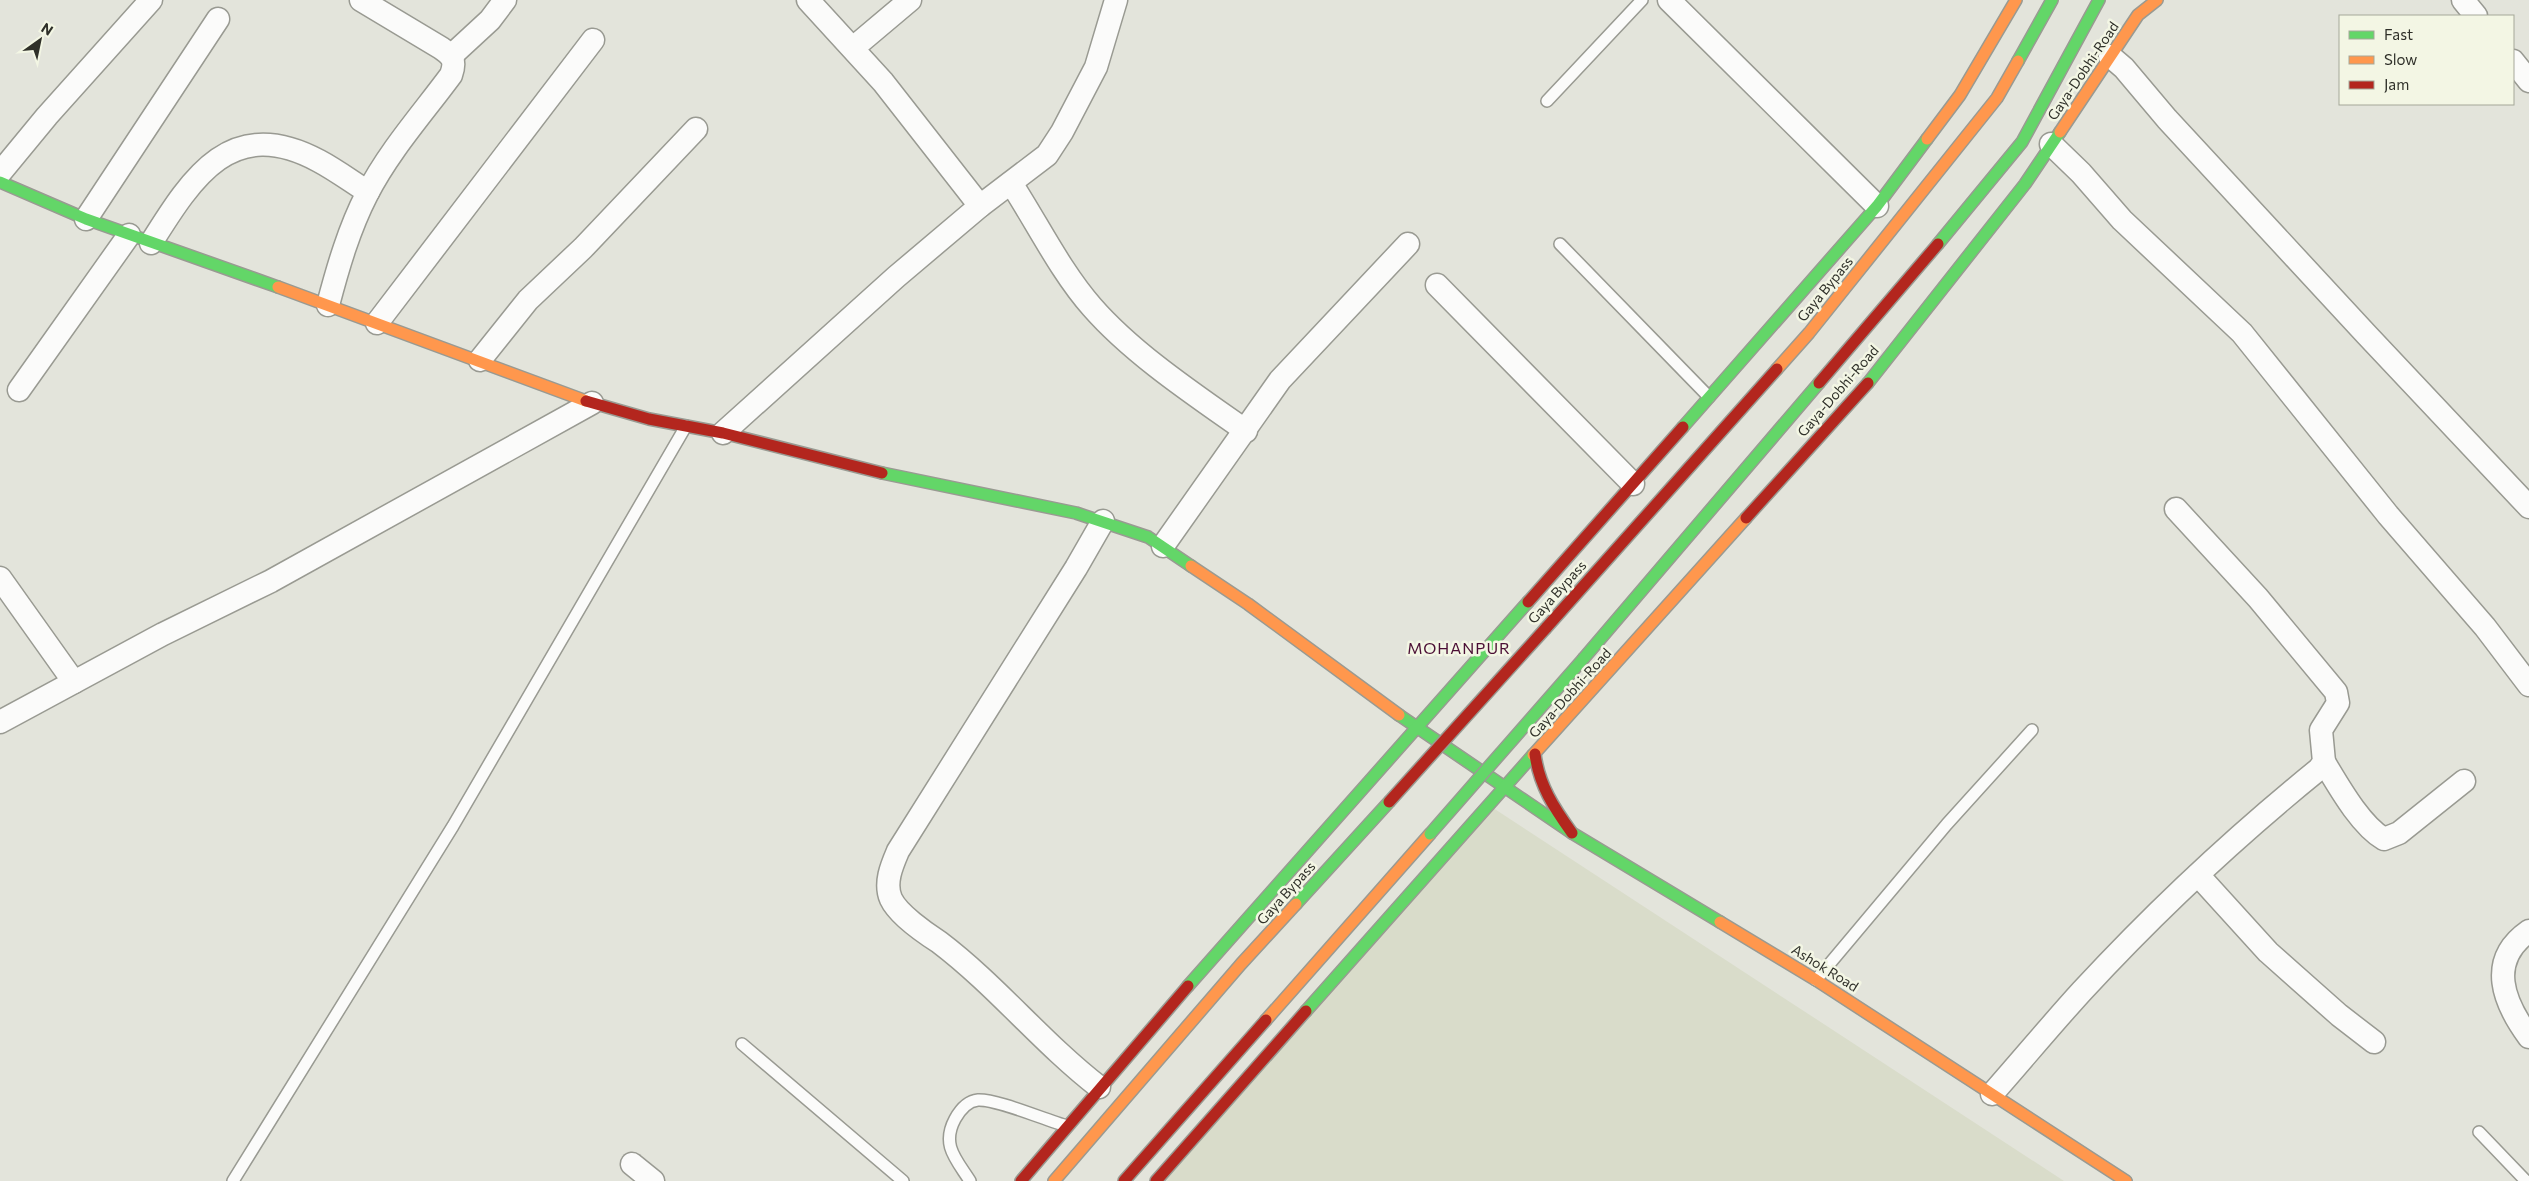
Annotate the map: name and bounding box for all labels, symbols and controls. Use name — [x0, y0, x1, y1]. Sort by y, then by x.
north arrow — [15, 15, 65, 65]
legend — [2339, 15, 2514, 105]
street label: Gaya-Dobhi-Road — [2043, 18, 2122, 123]
text: N — [38, 19, 56, 39]
text: Fast — [2384, 25, 2413, 43]
text: Slow — [2384, 50, 2417, 68]
text: Jam — [2384, 75, 2409, 93]
street label: Gaya Bypass — [1793, 253, 1856, 325]
street label: Gaya-Dobhi-Road — [1793, 342, 1882, 440]
street label: Gaya Bypass — [1524, 557, 1589, 627]
district label: MOHANPUR — [1407, 638, 1511, 657]
street label: Gaya-Dobhi-Road — [1525, 644, 1614, 741]
street label: Gaya Bypass — [1253, 858, 1318, 928]
street label: Ashok Road — [1789, 940, 1862, 995]

